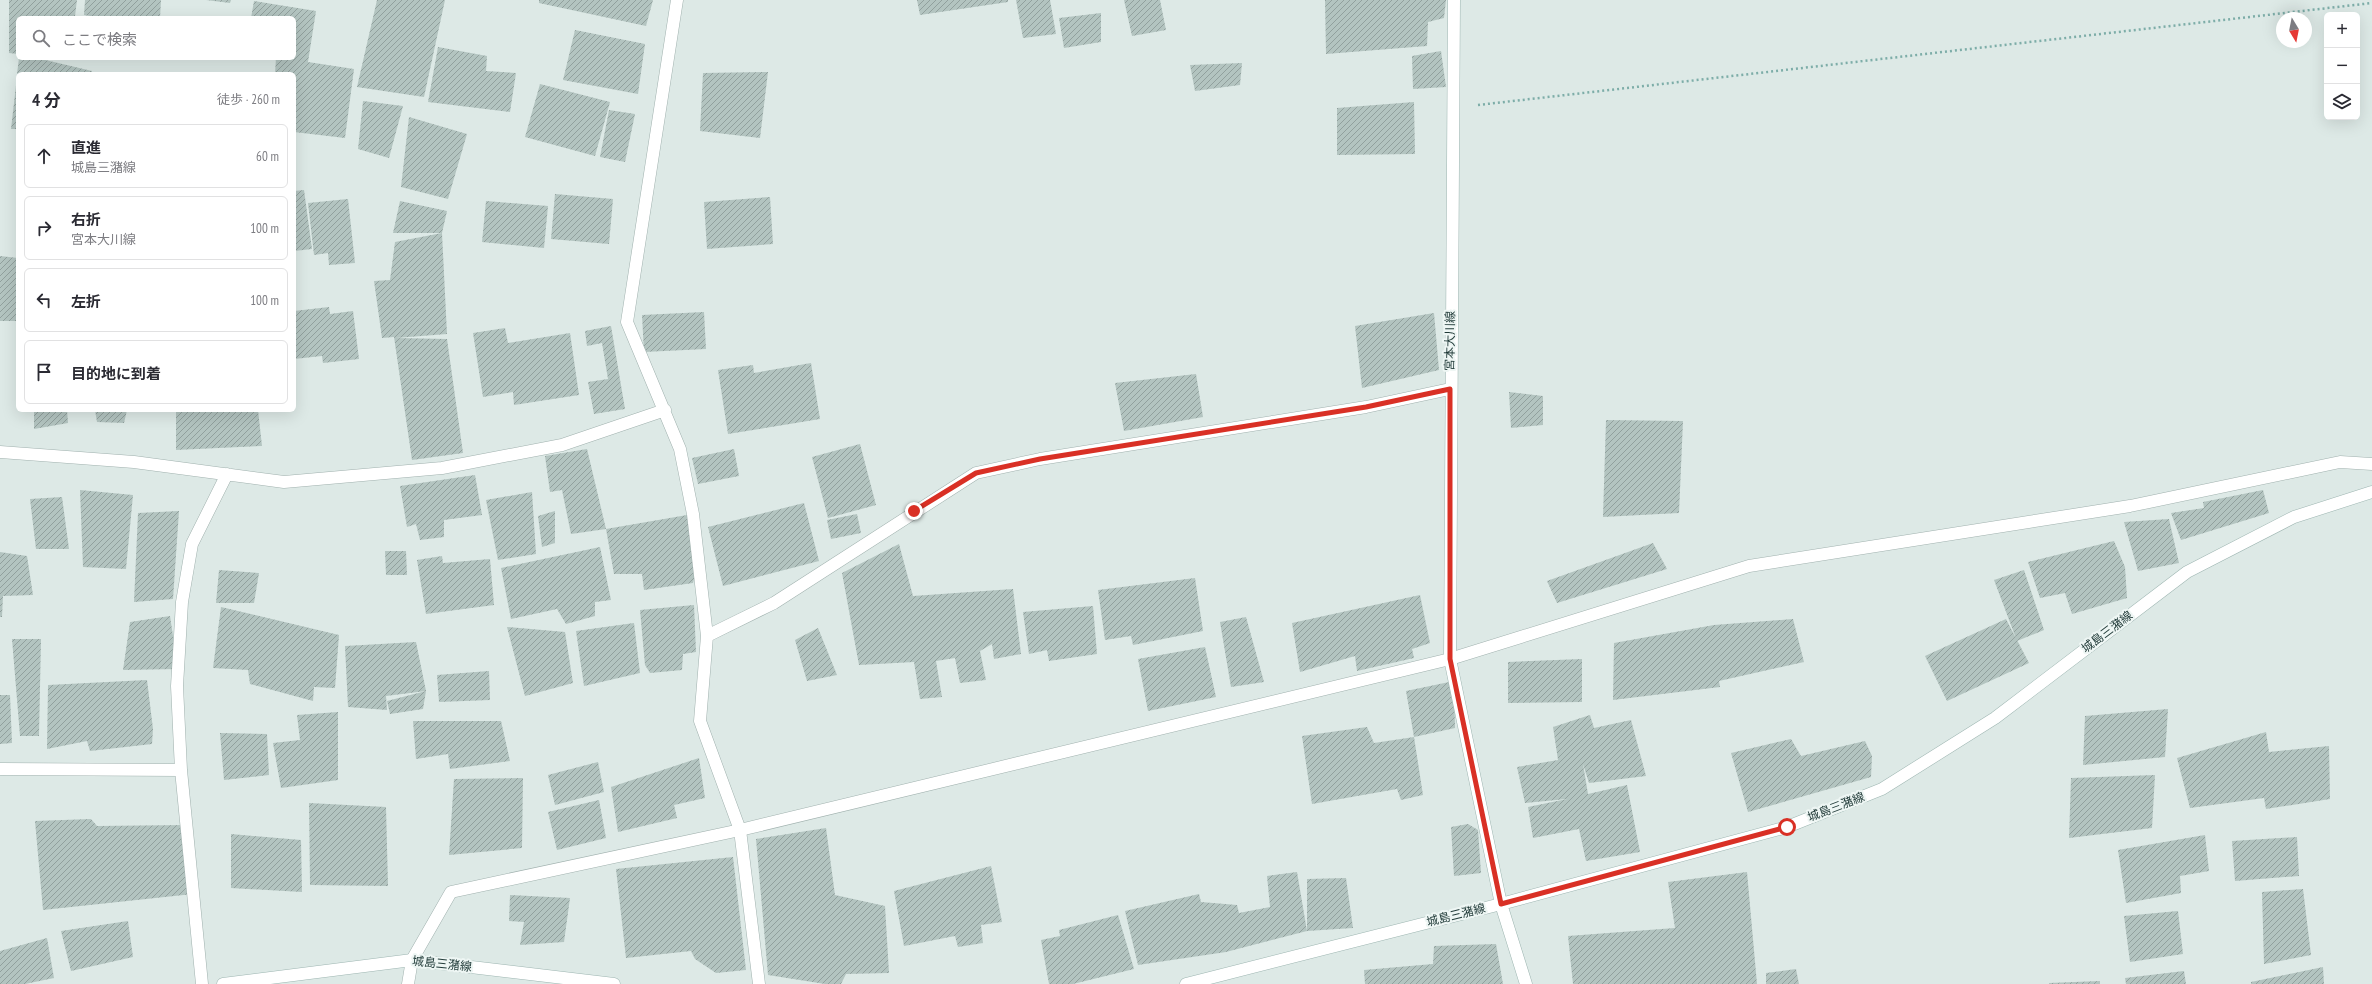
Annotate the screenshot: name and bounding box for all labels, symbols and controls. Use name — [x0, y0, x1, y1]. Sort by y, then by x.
north arrow — [2276, 12, 2312, 48]
map controls — [2324, 12, 2360, 120]
button: + — [2324, 12, 2360, 48]
search box — [16, 16, 296, 60]
icon: search — [30, 27, 52, 49]
text: ここで検索 — [62, 30, 137, 49]
button: − — [2324, 48, 2360, 84]
button: layers — [2324, 84, 2360, 120]
text: 4 分 — [32, 89, 61, 111]
text: 徒歩 · 260 m — [217, 91, 280, 108]
text: 直進 — [71, 138, 101, 157]
icon: ahead — [33, 145, 55, 167]
text: 60 m — [256, 148, 279, 165]
text: 城島三潴線 — [71, 159, 136, 176]
text: 右折 — [71, 210, 101, 229]
icon: right — [33, 217, 55, 239]
text: 100 m — [250, 220, 279, 237]
text: 宮本大川線 — [71, 231, 136, 248]
icon: left — [33, 289, 55, 311]
text: 左折 — [71, 292, 101, 311]
text: 100 m — [250, 292, 279, 309]
street label: 宮本大川線 — [1441, 311, 1458, 371]
icon: arrive — [33, 361, 55, 383]
text: 目的地に到着 — [71, 364, 161, 383]
route end — [905, 502, 923, 520]
street label: 城島三潴線 — [2078, 608, 2135, 656]
street label: 城島三潴線 — [1805, 789, 1867, 824]
route start — [1778, 818, 1796, 836]
street label: 城島三潴線 — [1425, 900, 1487, 929]
street label: 城島三潴線 — [411, 953, 473, 974]

